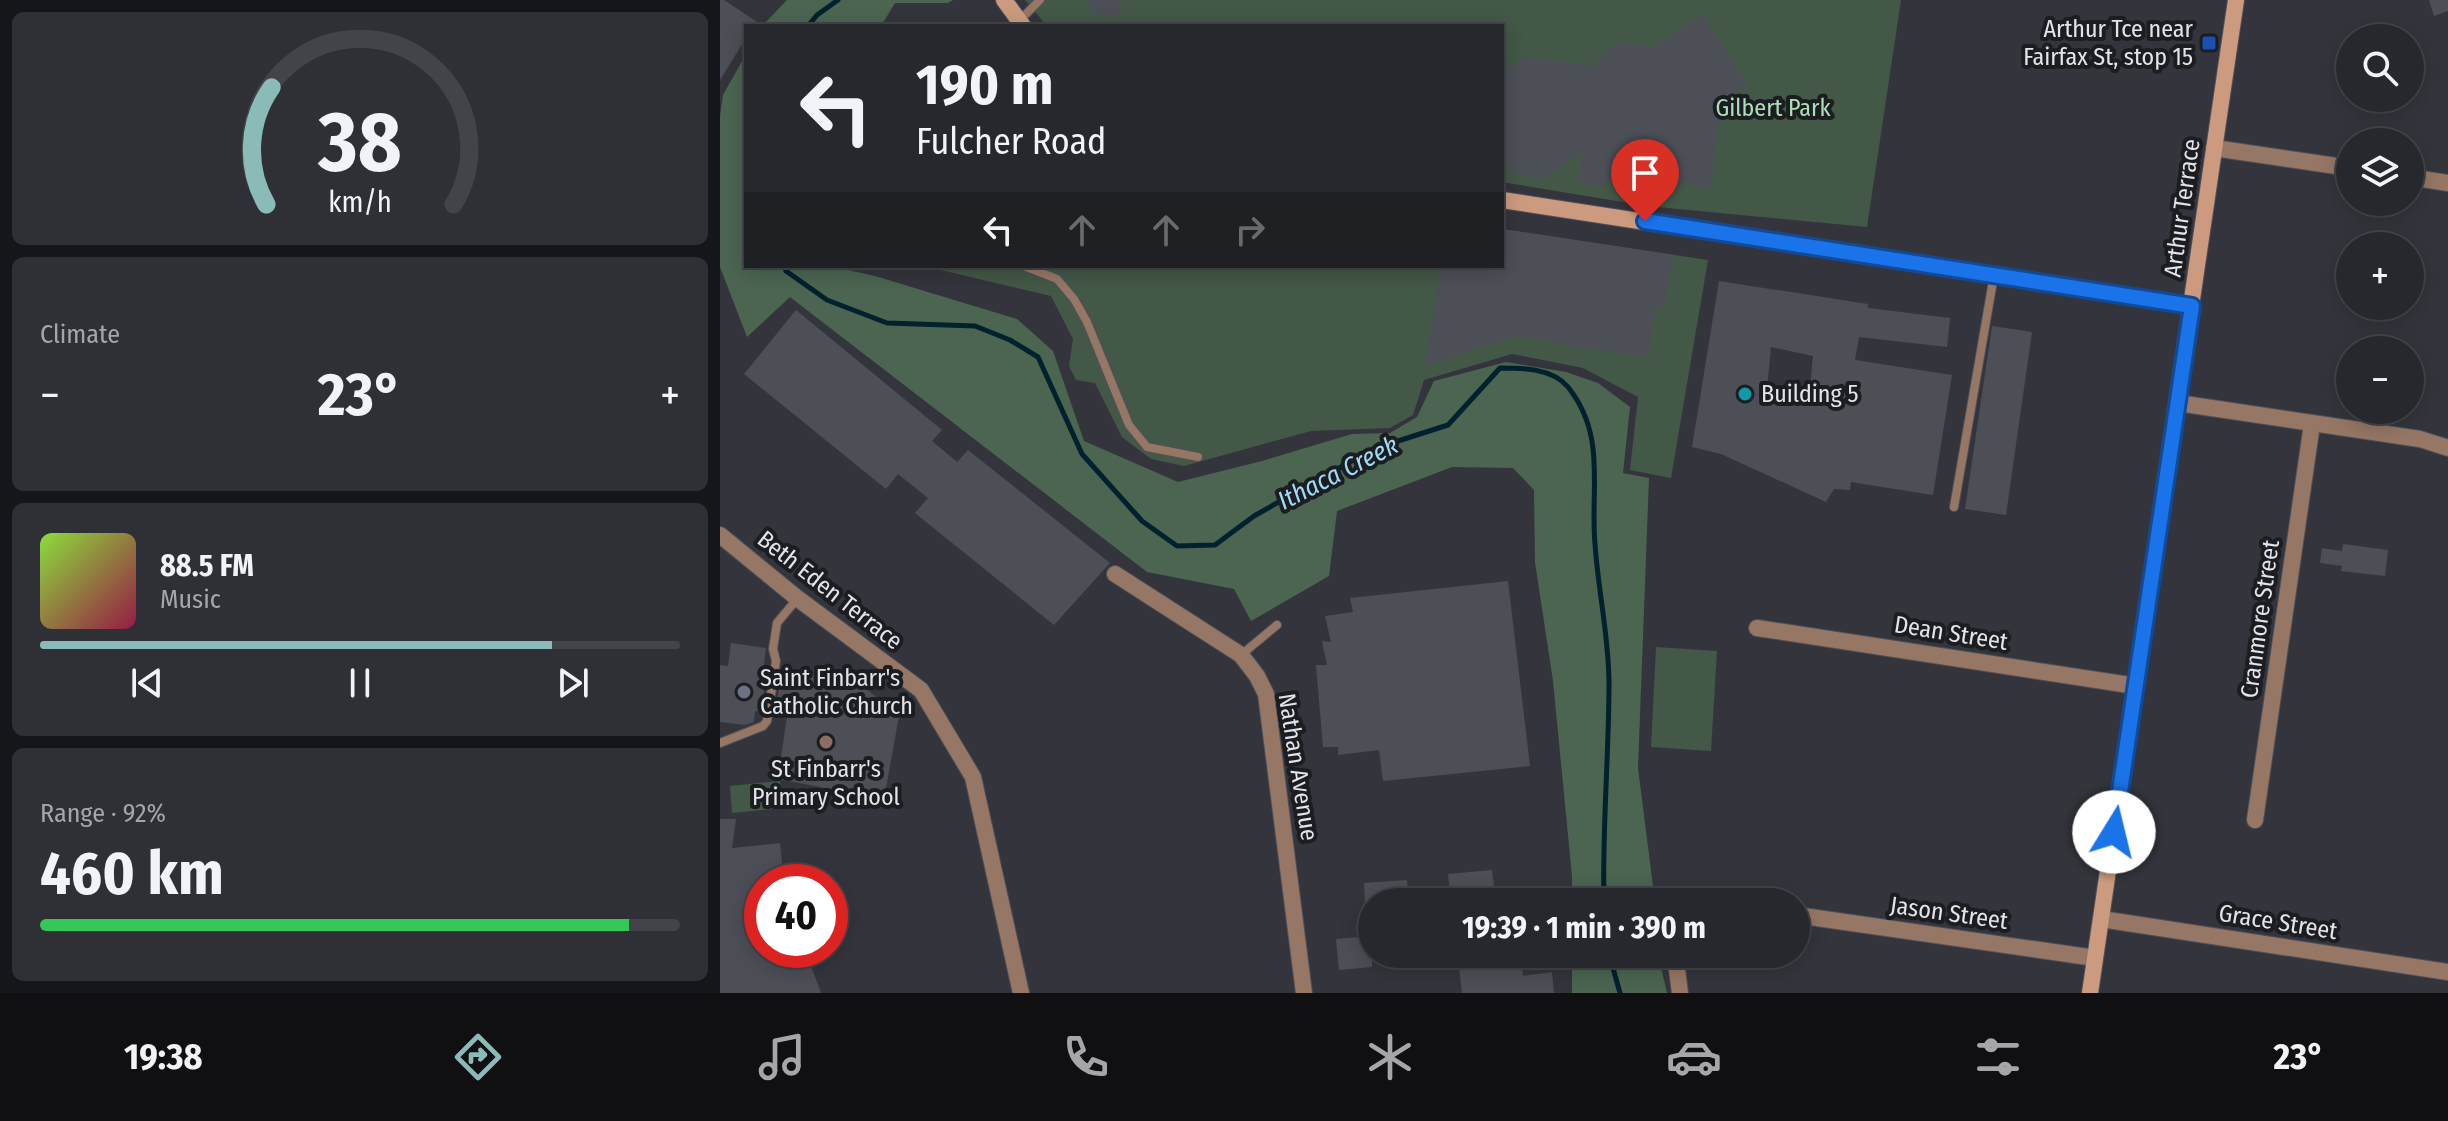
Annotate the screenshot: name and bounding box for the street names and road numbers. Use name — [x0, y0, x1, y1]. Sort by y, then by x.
street label: Arthur Terrace — [2158, 137, 2206, 279]
street label: Beth Eden Terrace — [752, 525, 908, 655]
street label: Cranmore Street — [2235, 538, 2285, 700]
street label: Dean Street — [1892, 610, 2010, 656]
street label: Nathan Avenue — [1273, 691, 1323, 843]
street label: Jason Street — [1888, 891, 2010, 935]
street label: Grace Street — [2217, 899, 2339, 945]

